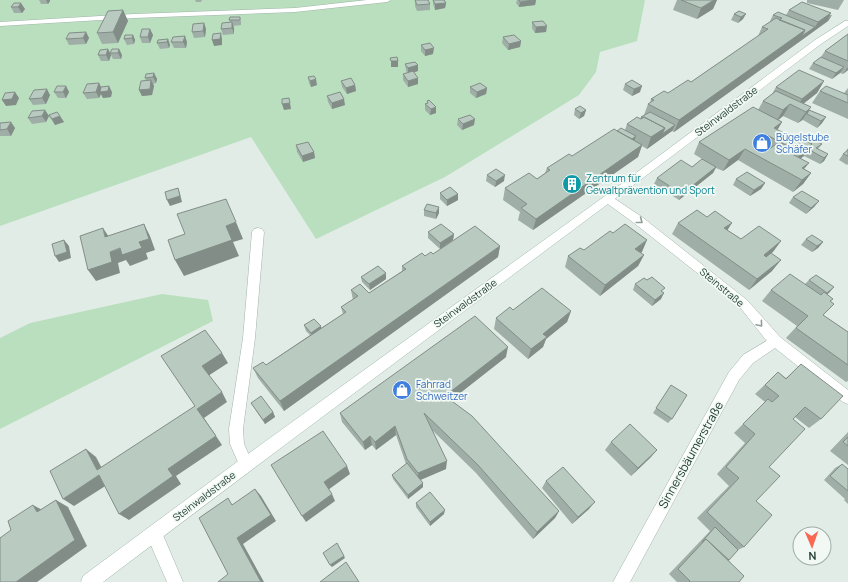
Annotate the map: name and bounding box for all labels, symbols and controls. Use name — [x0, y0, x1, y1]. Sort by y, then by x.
street label: Steinwaldstraße — [692, 83, 760, 139]
place label: Bügelstube Schäfer — [776, 130, 829, 156]
shop icon: Bügelstube Schäfer — [751, 132, 773, 154]
place label: Zentrum für Gewaltprävention und Sport — [586, 171, 715, 197]
building icon: Zentrum für Gewaltprävention und Sport — [561, 173, 583, 195]
one-way arrow — [636, 217, 643, 224]
street label: Steinstraße — [697, 264, 747, 310]
street label: Steinwaldstraße — [430, 275, 500, 331]
one-way arrow — [756, 319, 763, 326]
place label: Fahrrad Schweitzer — [416, 377, 468, 403]
shop icon: Fahrrad Schweitzer — [391, 379, 413, 401]
street label: Sinnersbäumerstraße — [654, 398, 727, 511]
street label: Steinwaldstraße — [170, 468, 238, 524]
north arrow — [792, 526, 832, 566]
text: N — [808, 549, 817, 564]

